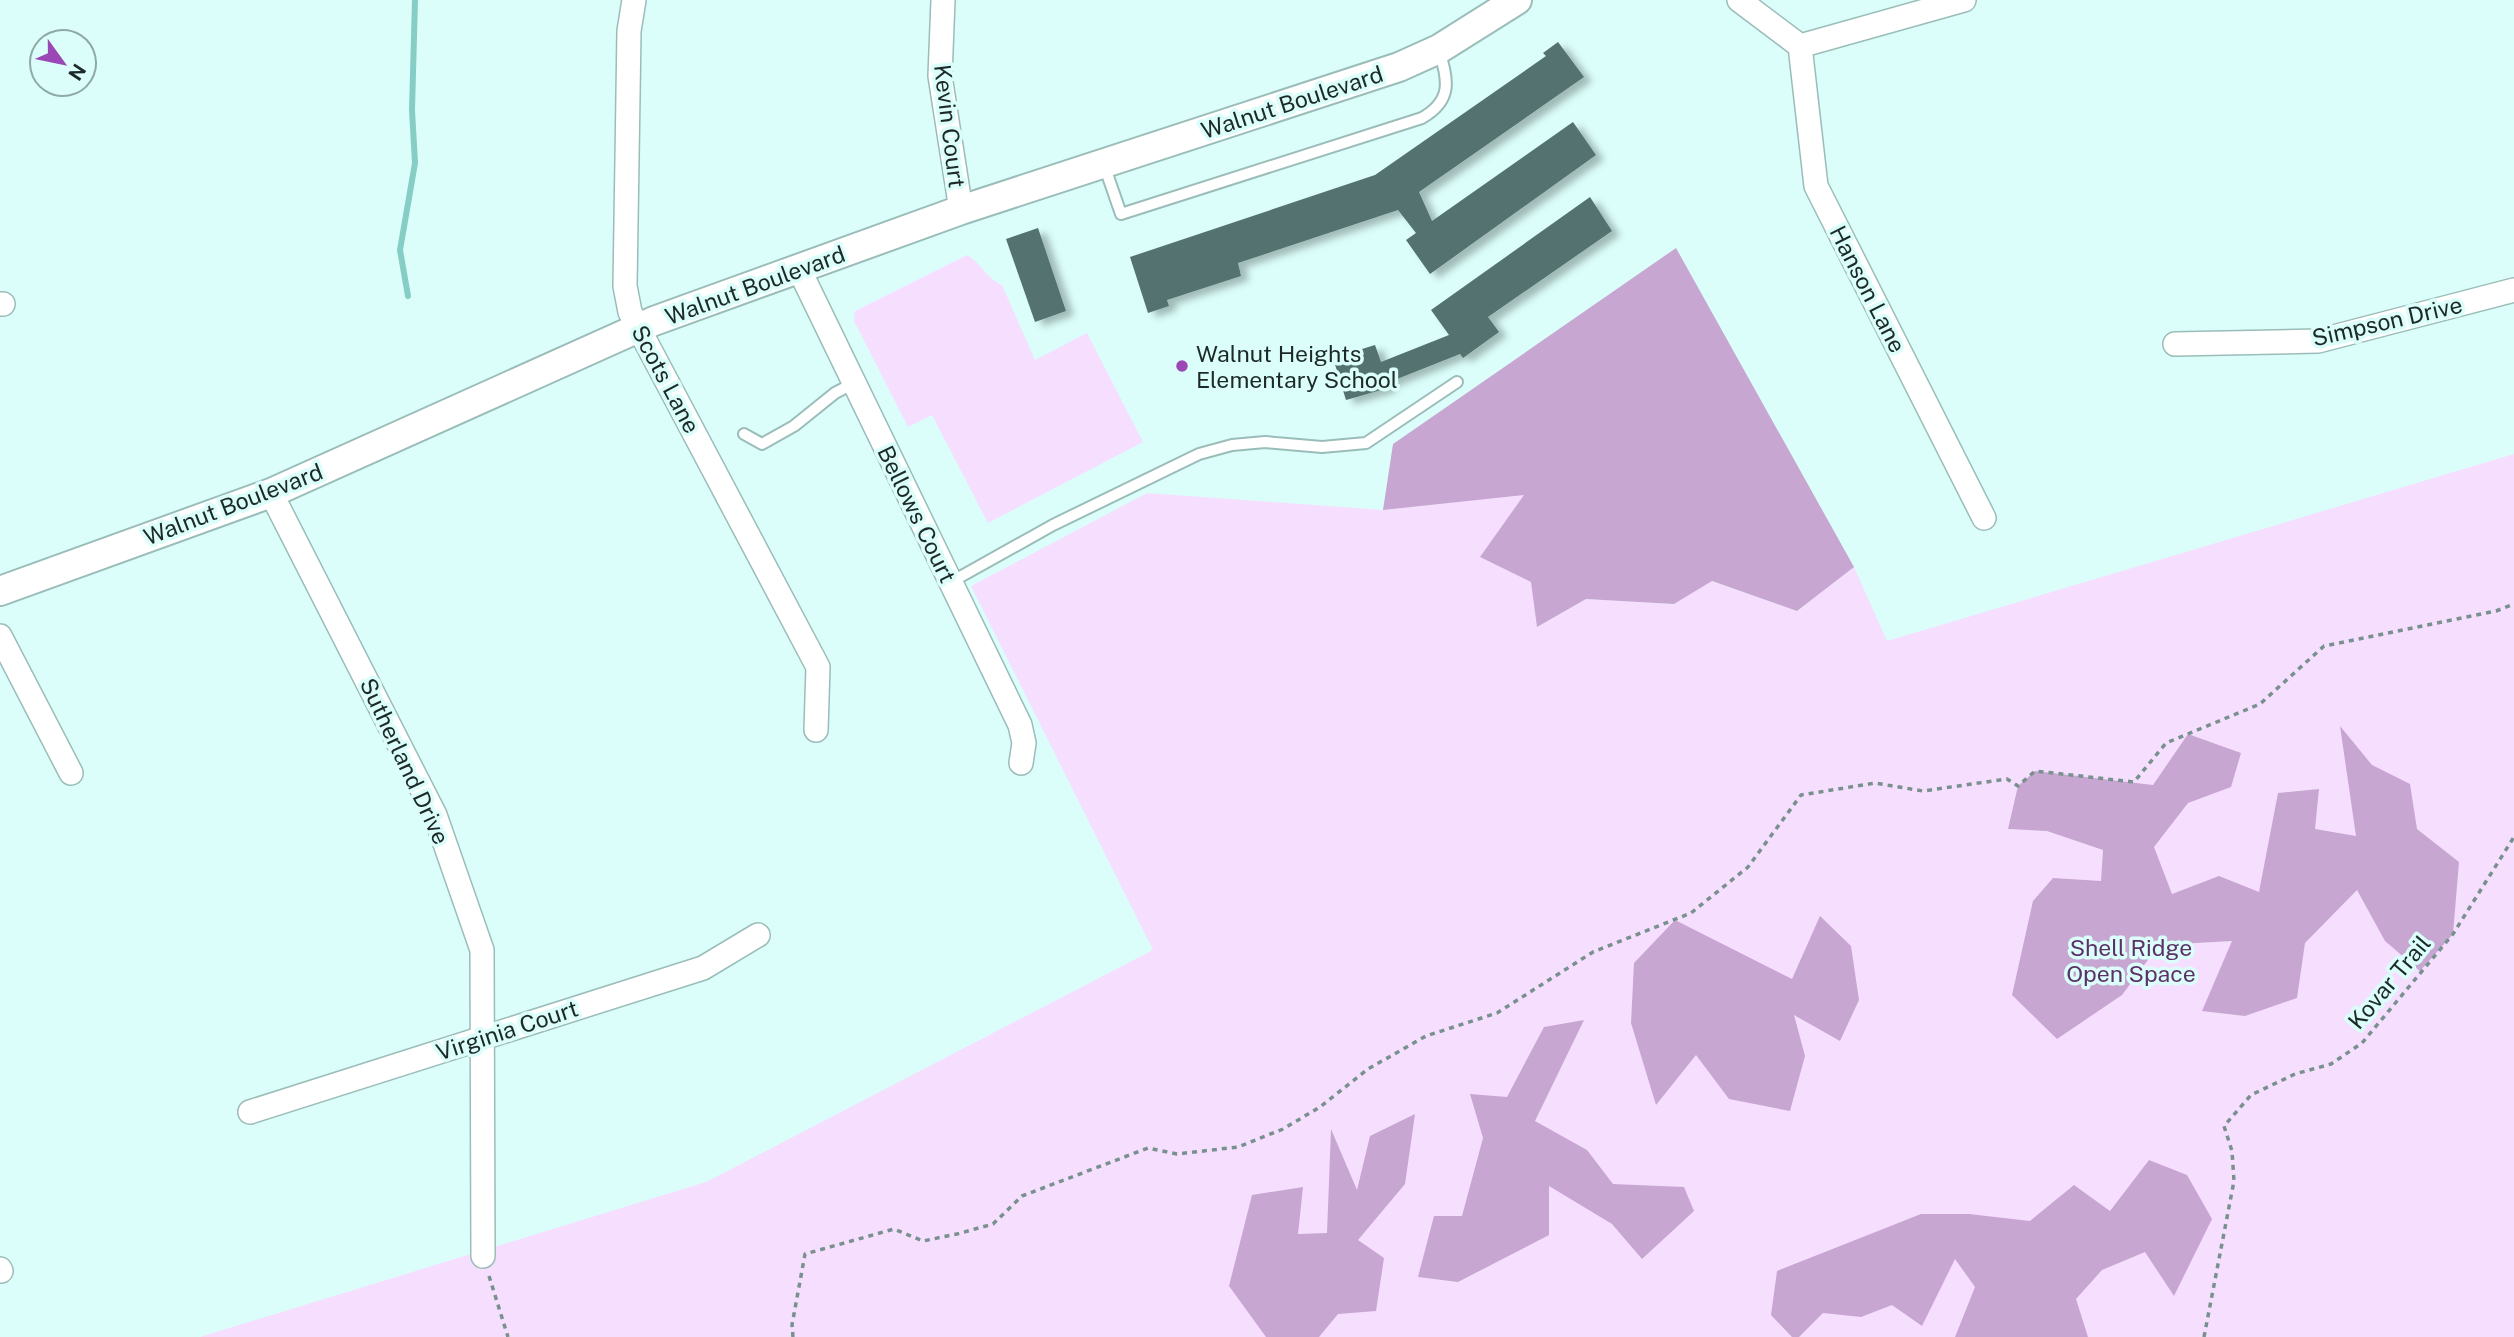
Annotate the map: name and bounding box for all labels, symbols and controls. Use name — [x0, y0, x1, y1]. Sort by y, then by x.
north arrow — [28, 28, 98, 98]
text: N — [64, 60, 91, 84]
street label: Walnut Boulevard — [1198, 60, 1386, 144]
street label: Kevin Court — [929, 63, 971, 189]
street label: Hanson Lane — [1824, 221, 1912, 357]
street label: Walnut Boulevard — [661, 240, 849, 330]
street label: Simpson Drive — [2309, 291, 2465, 351]
street label: Scots Lane — [626, 320, 706, 438]
place label: Walnut Heights Elementary School — [1196, 340, 1398, 393]
marker: Walnut Heights Elementary School — [1174, 358, 1190, 374]
street label: Bellows Court — [872, 441, 962, 587]
street label: Walnut Boulevard — [140, 457, 326, 551]
street label: Sutherland Drive — [355, 674, 455, 848]
street label: Kovar Trail — [2342, 930, 2436, 1034]
park label: Shell Ridge Open Space — [2066, 934, 2196, 987]
street label: Virginia Court — [433, 994, 581, 1066]

